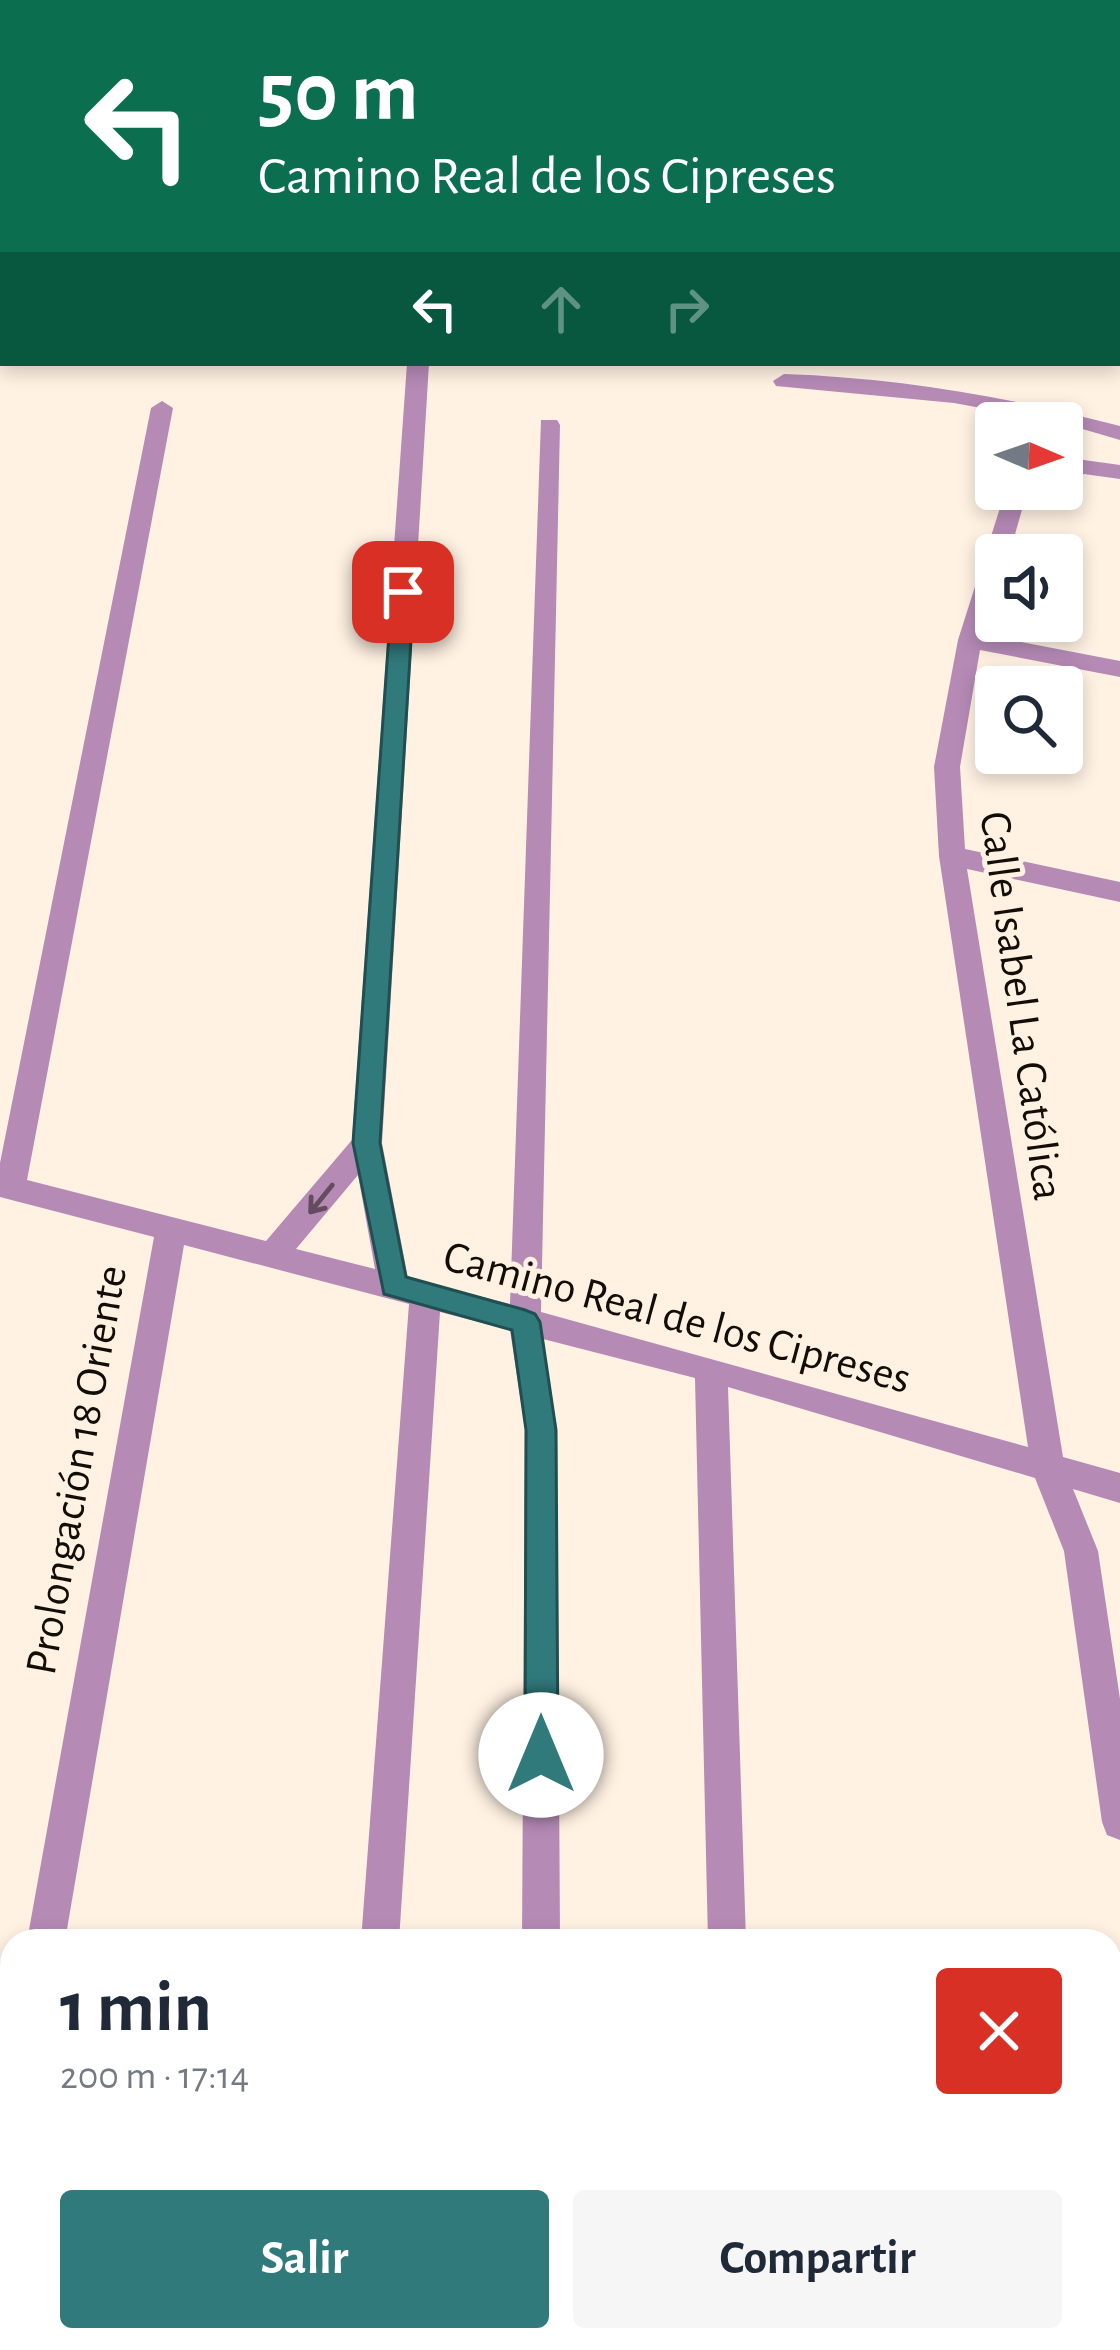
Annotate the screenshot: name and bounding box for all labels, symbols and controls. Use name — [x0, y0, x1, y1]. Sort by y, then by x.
icon: left — [60, 48, 216, 204]
text: 50 m — [258, 52, 419, 136]
text: Camino Real de los Cipreses — [258, 150, 836, 204]
icon: left — [402, 276, 468, 342]
icon: ahead — [528, 276, 594, 342]
icon: right — [654, 276, 720, 342]
north arrow — [975, 402, 1083, 510]
map controls — [975, 402, 1083, 774]
button: sound — [975, 534, 1083, 642]
pin — [352, 541, 454, 643]
icon: arrive — [370, 559, 436, 625]
button: search — [975, 666, 1083, 774]
street label: Calle Isabel La Católica — [971, 809, 1071, 1203]
one-way arrow — [308, 1183, 335, 1214]
street label: Camino Real de los Cipreses — [439, 1234, 915, 1402]
street label: Prolongación 18 Oriente — [19, 1262, 135, 1678]
position arrow — [478, 1692, 604, 1818]
button: close — [936, 1968, 1062, 2094]
text: 1 min — [60, 1972, 212, 2044]
text: 200 m · 17:14 — [60, 2057, 249, 2096]
button: Salir — [60, 2190, 549, 2328]
button: Compartir — [573, 2190, 1062, 2328]

